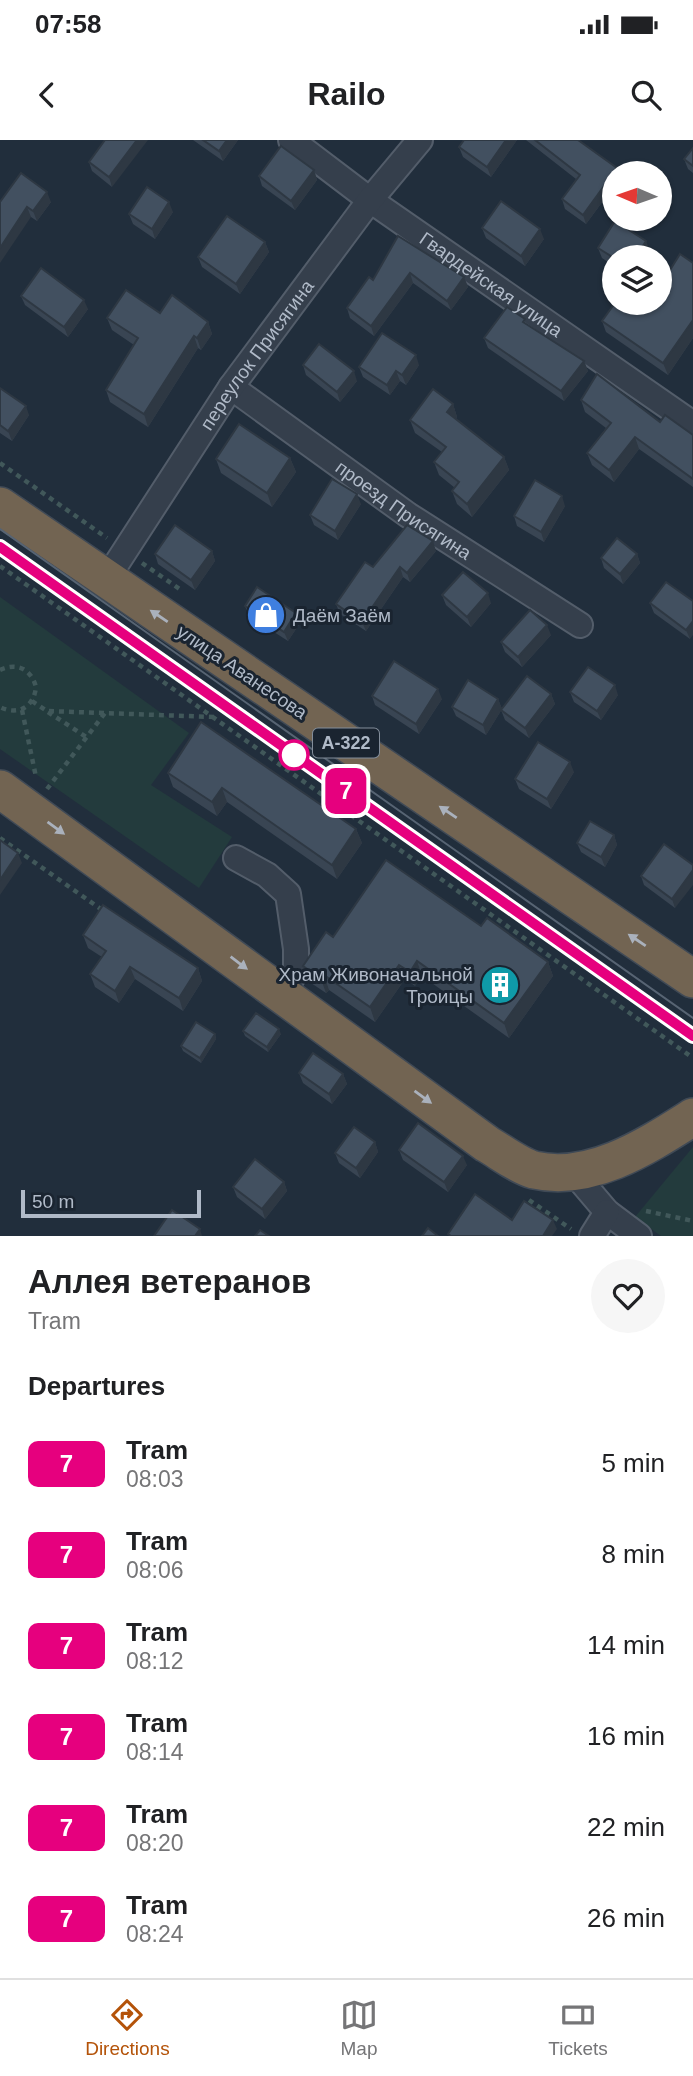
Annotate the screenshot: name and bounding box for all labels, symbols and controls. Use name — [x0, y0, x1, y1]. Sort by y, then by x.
text: 07:58 — [35, 9, 102, 39]
icon: back — [28, 76, 66, 114]
text: Railo — [307, 76, 386, 112]
icon: search — [627, 76, 665, 114]
north arrow — [602, 161, 672, 231]
map controls — [602, 161, 672, 315]
street label: Гвардейская улица — [416, 227, 567, 341]
button: layers — [602, 245, 672, 315]
street label: переулок Присягина — [196, 275, 318, 434]
street label: проезд Присягина — [332, 456, 476, 564]
shop icon: Даём Заём — [245, 594, 287, 636]
place label: Даём Заём — [293, 605, 391, 626]
one-way arrow — [150, 609, 168, 623]
street label: улица Аванесова — [173, 621, 311, 724]
road number: А-322 — [313, 728, 379, 758]
unlabelled marker — [279, 740, 309, 770]
line badge: 7 — [323, 768, 369, 814]
text: 7 — [339, 777, 353, 804]
one-way arrow — [439, 806, 458, 819]
one-way arrow — [47, 821, 65, 835]
one-way arrow — [627, 934, 646, 947]
one-way arrow — [230, 956, 248, 970]
place label: Храм Живоначальной Троицы — [278, 964, 473, 1007]
building icon: Храм Живоначальной Троицы — [479, 964, 521, 1006]
one-way arrow — [414, 1090, 432, 1104]
scale bar — [21, 1187, 201, 1219]
text: 50 m — [32, 1191, 74, 1212]
button: heart — [591, 1259, 665, 1333]
text: Аллея ветеранов — [28, 1263, 311, 1300]
text: Tram — [28, 1308, 81, 1334]
text: Departures — [28, 1371, 165, 1401]
text: Tram — [126, 1435, 188, 1465]
text: 5 min — [601, 1448, 665, 1478]
text: 7 — [60, 1450, 73, 1477]
text: 08:03 — [126, 1466, 184, 1492]
text: Tram — [126, 1526, 188, 1556]
text: 8 min — [601, 1539, 665, 1569]
text: 7 — [60, 1541, 73, 1568]
text: 08:06 — [126, 1557, 184, 1583]
text: Tram — [126, 1617, 188, 1647]
text: 14 min — [587, 1630, 665, 1660]
text: 7 — [60, 1632, 73, 1659]
text: 08:12 — [126, 1648, 184, 1674]
text: Tram — [126, 1708, 188, 1738]
text: 16 min — [587, 1721, 665, 1751]
text: 7 — [60, 1723, 73, 1750]
text: 08:14 — [126, 1739, 184, 1765]
text: Tram — [126, 1799, 188, 1829]
text: 22 min — [587, 1812, 665, 1842]
text: 7 — [60, 1814, 73, 1841]
text: 08:20 — [126, 1830, 184, 1856]
text: Tram — [126, 1890, 188, 1920]
text: 26 min — [587, 1903, 665, 1933]
text: 7 — [60, 1905, 73, 1932]
text: 08:24 — [126, 1921, 184, 1947]
tab: Directions — [85, 1996, 170, 2060]
tab: Map — [340, 1996, 378, 2060]
tab: Tickets — [548, 1996, 608, 2060]

